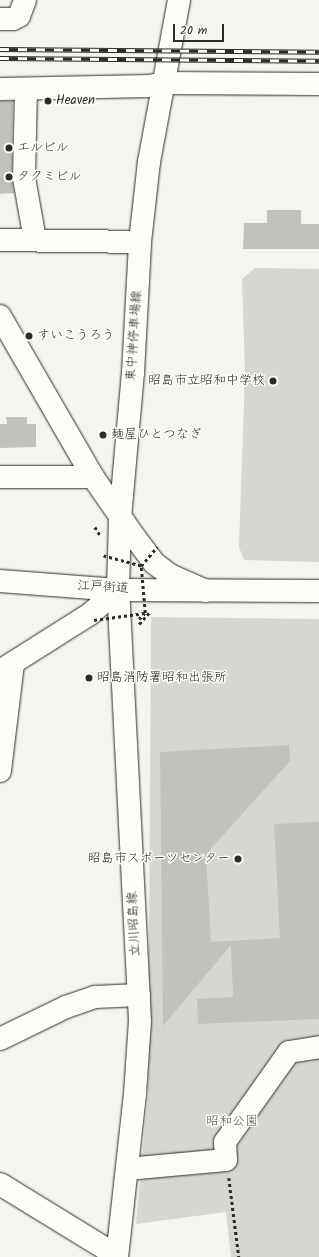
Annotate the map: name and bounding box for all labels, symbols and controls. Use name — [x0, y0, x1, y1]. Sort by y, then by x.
scale bar — [175, 16, 226, 42]
text: 20 m — [180, 21, 207, 40]
place label: Heaven — [56, 93, 95, 109]
marker: Heaven — [43, 96, 53, 106]
place label: エルビル — [17, 140, 69, 156]
marker: エルビル — [4, 143, 14, 153]
place label: タクミビル — [17, 169, 82, 185]
marker: タクミビル — [4, 172, 14, 182]
street label: 東中神停車場線 — [124, 290, 146, 382]
place label: すいこうろう — [37, 328, 115, 344]
marker: すいこうろう — [24, 331, 34, 341]
place label: 昭島市立昭和中学校 — [148, 373, 265, 389]
marker: 昭島市立昭和中学校 — [268, 376, 278, 386]
place label: 麺屋ひとつなぎ — [111, 427, 202, 443]
marker: 麺屋ひとつなぎ — [98, 430, 108, 440]
street label: 江戸街道 — [77, 579, 129, 597]
place label: 昭島消防署昭和出張所 — [97, 670, 227, 686]
marker: 昭島消防署昭和出張所 — [84, 673, 94, 683]
place label: 昭島市スポーツセンター — [87, 851, 230, 867]
marker: 昭島市スポーツセンター — [233, 854, 243, 864]
street label: 立川昭島線 — [126, 891, 144, 957]
park label: 昭和公園 — [206, 1114, 258, 1130]

